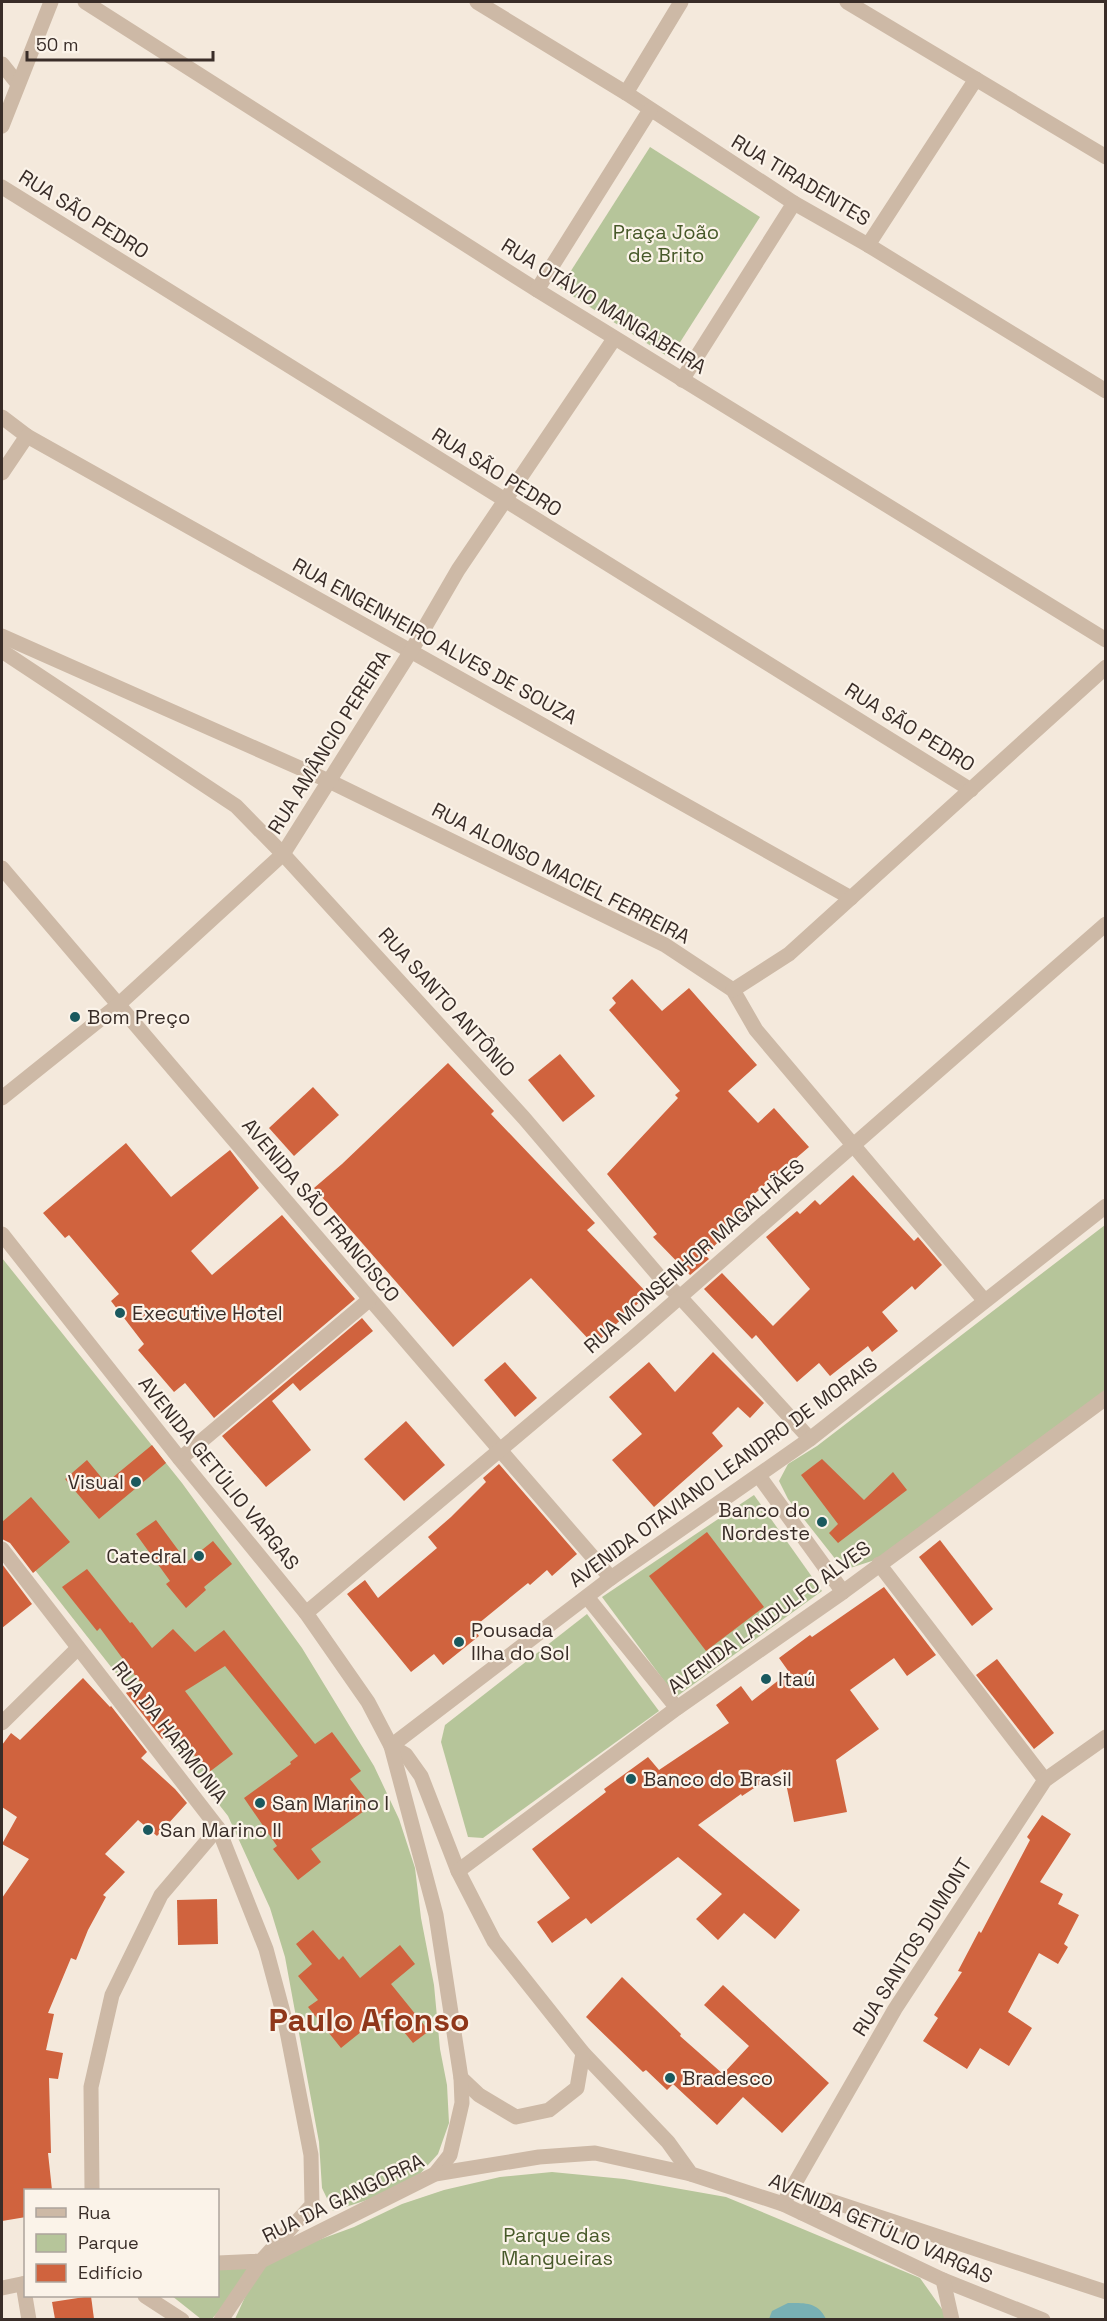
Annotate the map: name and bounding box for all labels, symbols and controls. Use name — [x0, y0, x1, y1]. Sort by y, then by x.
scale bar — [27, 24, 213, 62]
text: 50 m — [36, 33, 78, 56]
street label: RUA TIRADENTES — [727, 128, 875, 232]
street label: RUA SÃO PEDRO — [14, 164, 154, 264]
park label: Praça João de Brito — [613, 219, 719, 268]
street label: RUA OTÁVIO MANGABEIRA — [497, 232, 712, 380]
street label: RUA SÃO PEDRO — [427, 422, 567, 522]
street label: RUA ENGENHEIRO ALVES DE SOUZA — [288, 552, 582, 730]
street label: RUA AMÂNCIO PEREIRA — [262, 645, 396, 839]
street label: RUA SÃO PEDRO — [840, 677, 980, 777]
street label: RUA ALONSO MACIEL FERREIRA — [428, 796, 695, 950]
street label: RUA SANTO ANTÔNIO — [373, 922, 521, 1082]
place label: Bom Preço — [87, 1004, 190, 1030]
marker: Bom Preço — [68, 1010, 82, 1024]
street label: AVENIDA SÃO FRANCISCO — [236, 1113, 406, 1307]
street label: RUA MONSENHOR MAGALHÃES — [578, 1153, 810, 1359]
place label: Executive Hotel — [132, 1300, 283, 1326]
marker: Executive Hotel — [113, 1306, 127, 1320]
street label: AVENIDA OTAVIANO LEANDRO DE MORAIS — [564, 1351, 882, 1593]
street label: AVENIDA GETÚLIO VARGAS — [133, 1371, 305, 1575]
place label: Visual — [68, 1469, 124, 1495]
marker: Visual — [129, 1475, 143, 1489]
place label: Banco do Nordeste — [718, 1497, 810, 1546]
marker: Banco do Nordeste — [815, 1515, 829, 1529]
street label: AVENIDA LANDULFO ALVES — [662, 1534, 876, 1700]
place label: Catedral — [106, 1543, 187, 1569]
marker: Catedral — [192, 1549, 206, 1563]
place label: Pousada Ilha do Sol — [471, 1617, 570, 1666]
marker: Pousada Ilha do Sol — [452, 1635, 466, 1649]
street label: RUA DA HARMONIA — [106, 1656, 234, 1809]
place label: Itaú — [778, 1666, 816, 1692]
marker: Itaú — [759, 1672, 773, 1686]
place label: Banco do Brasil — [643, 1766, 792, 1792]
marker: Banco do Brasil — [624, 1772, 638, 1786]
place label: San Marino I — [272, 1790, 389, 1816]
marker: San Marino I — [253, 1796, 267, 1810]
place label: San Marino II — [160, 1817, 282, 1843]
marker: San Marino II — [141, 1823, 155, 1837]
street label: RUA SANTOS DUMONT — [847, 1853, 978, 2041]
district label: Paulo Afonso — [268, 2000, 470, 2040]
place label: Bradesco — [682, 2065, 773, 2091]
marker: Bradesco — [663, 2071, 677, 2085]
street label: RUA DA GANGORRA — [258, 2147, 429, 2249]
street label: AVENIDA GETÚLIO VARGAS — [765, 2167, 997, 2289]
legend — [24, 2189, 219, 2297]
text: Rua — [78, 2201, 111, 2224]
park label: Parque das Mangueiras — [501, 2222, 613, 2271]
text: Parque — [78, 2231, 139, 2254]
text: Edifício — [78, 2261, 143, 2284]

